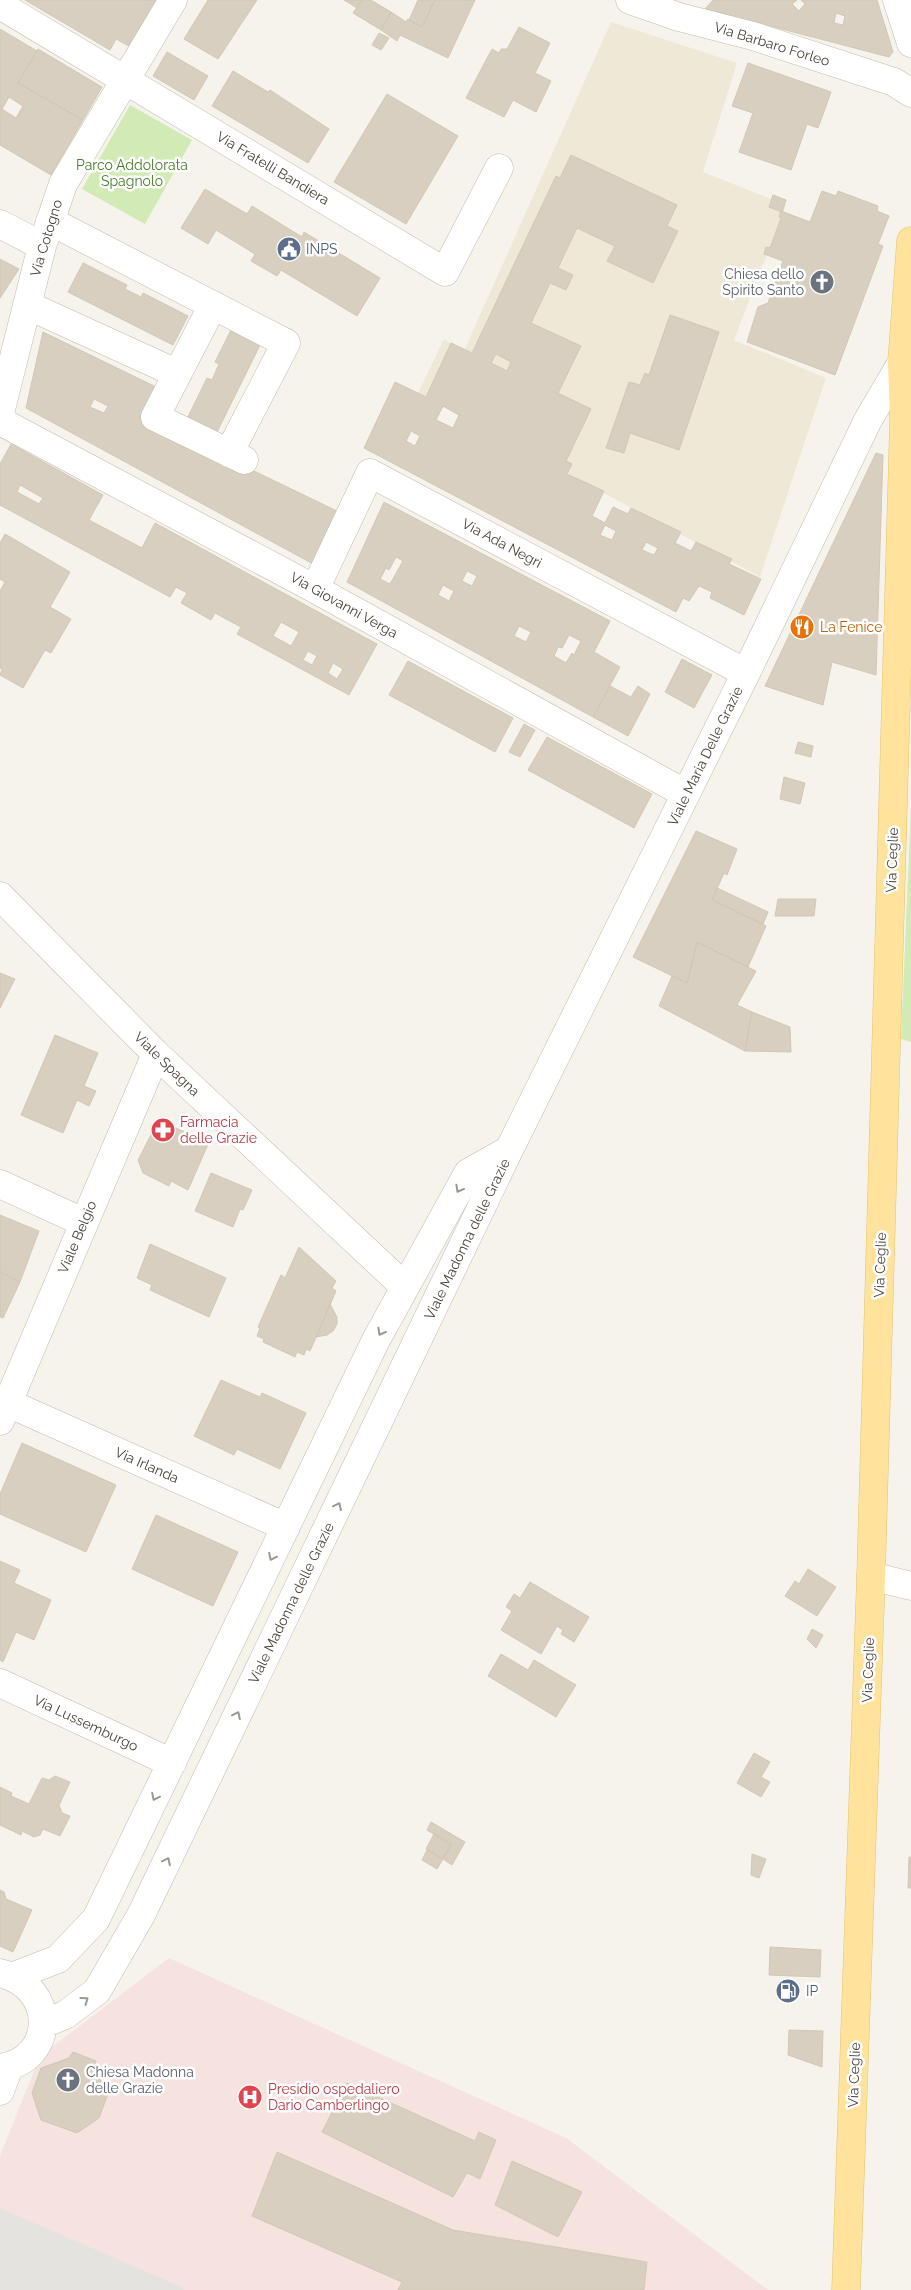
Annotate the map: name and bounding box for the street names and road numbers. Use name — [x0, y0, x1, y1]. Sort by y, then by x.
street label: Via Barbaro Forleo — [712, 19, 832, 69]
street label: Via Fratelli Bandiera — [214, 128, 332, 208]
street label: Via Cotogno — [27, 198, 65, 278]
street label: Via Ada Negri — [459, 515, 545, 571]
street label: Via Giovanni Verga — [288, 569, 400, 641]
street label: Viale Maria Delle Grazie — [664, 684, 746, 828]
street label: Via Ceglie — [883, 827, 901, 893]
street label: Viale Spagna — [131, 1029, 203, 1099]
street label: Viale Madonna delle Grazie — [421, 1156, 513, 1322]
street label: Viale Belgio — [55, 1198, 99, 1276]
street label: Via Ceglie — [871, 1232, 889, 1298]
street label: Via Irlanda — [113, 1444, 181, 1486]
street label: Viale Madonna delle Grazie — [245, 1520, 337, 1686]
street label: Via Ceglie — [859, 1637, 877, 1703]
street label: Via Lussemburgo — [31, 1692, 141, 1754]
street label: Via Ceglie — [845, 2042, 863, 2108]

